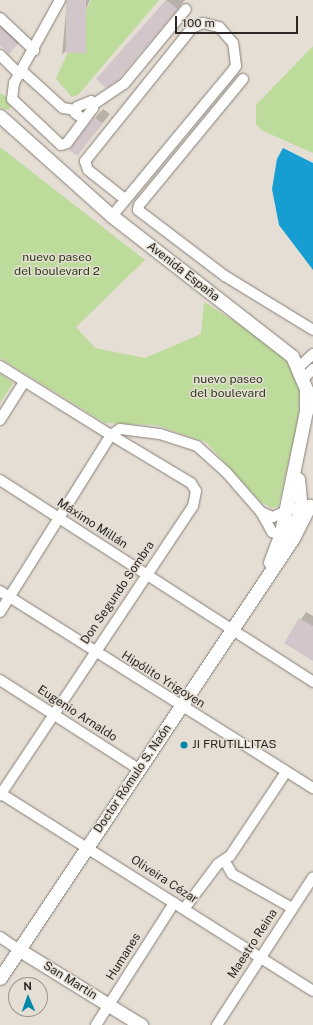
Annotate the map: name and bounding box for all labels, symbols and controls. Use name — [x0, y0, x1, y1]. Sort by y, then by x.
scale bar — [177, 8, 300, 34]
text: 100 m — [182, 16, 215, 30]
street label: Avenida España — [144, 239, 222, 305]
park label: nuevo paseo del boulevard 2 — [14, 251, 100, 279]
park label: nuevo paseo del boulevard — [190, 373, 266, 401]
street label: Máximo Millán — [54, 496, 130, 552]
street label: Don Segundo Sombra — [78, 539, 158, 647]
street label: Hipólito Yrigoyen — [119, 649, 207, 711]
street label: Eugenio Arnaldo — [34, 683, 120, 745]
street label: Doctor Rómulo S. Naón — [91, 722, 175, 836]
place label: JI FRUTILLITAS — [192, 738, 277, 752]
marker: JI FRUTILLITAS — [179, 740, 189, 750]
street label: Oliveira Cézar — [128, 853, 200, 907]
street label: Maestro Reina — [225, 906, 281, 982]
street label: Humanes — [104, 931, 144, 983]
street label: San Martín — [40, 959, 100, 1003]
north arrow — [8, 977, 48, 1017]
text: N — [23, 980, 32, 992]

